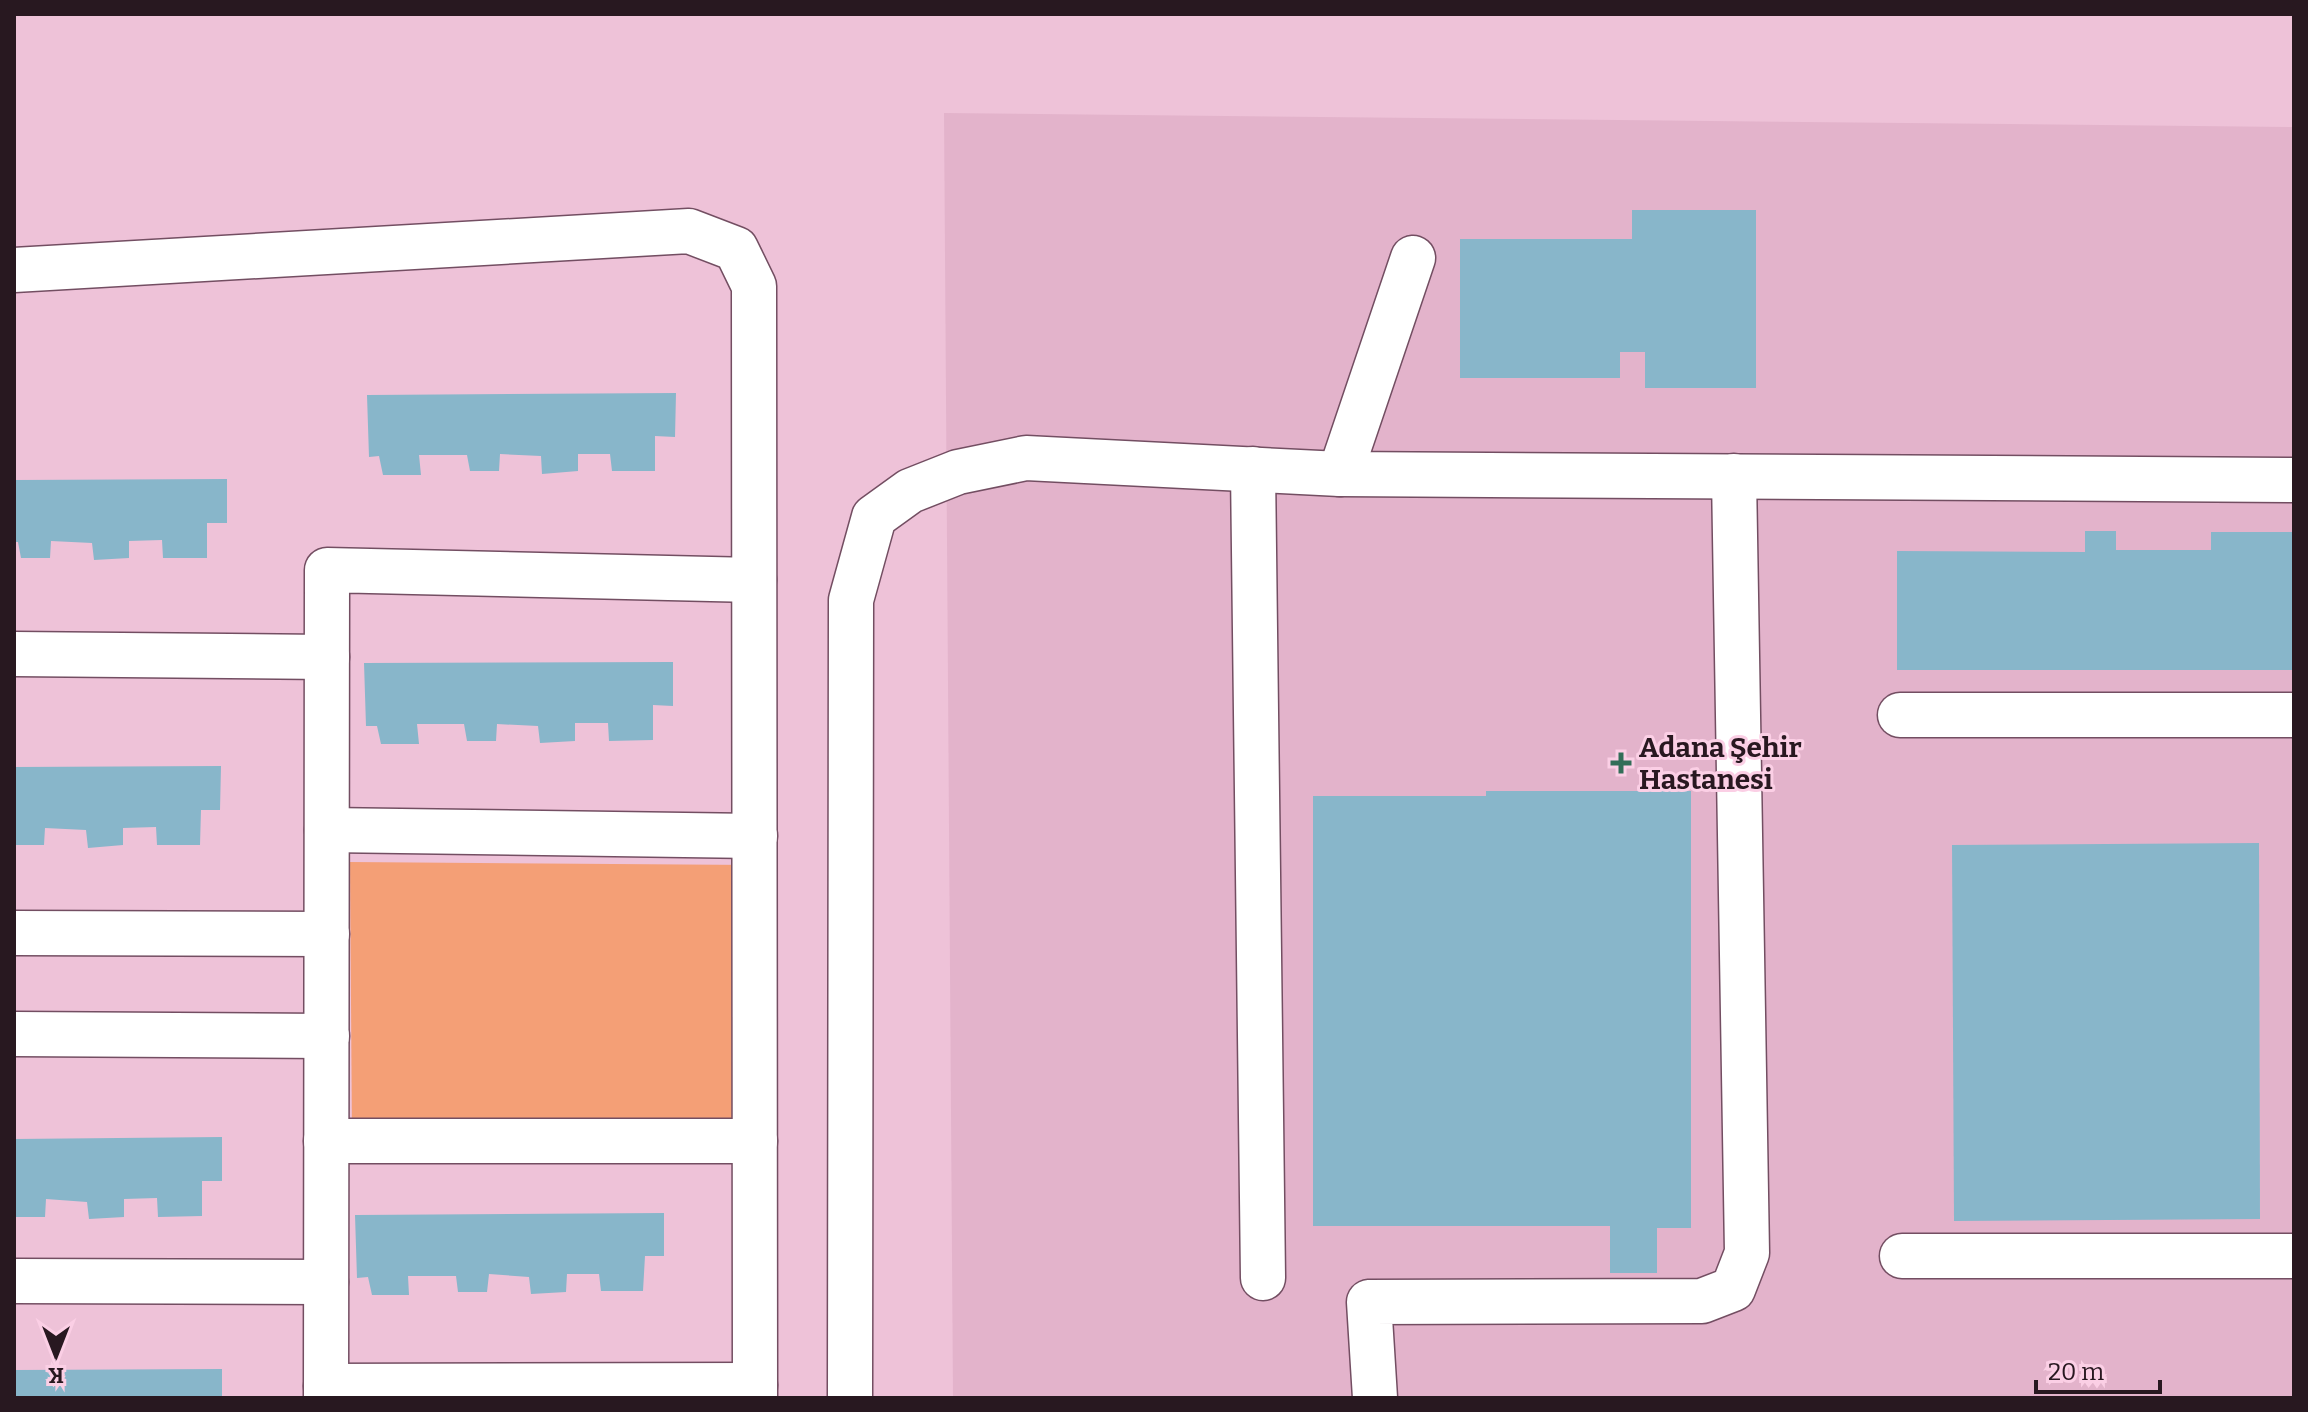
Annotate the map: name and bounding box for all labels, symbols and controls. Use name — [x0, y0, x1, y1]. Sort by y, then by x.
place label: Adana Şehir Hastanesi — [1639, 731, 1802, 796]
marker: Adana Şehir Hastanesi — [1610, 752, 1632, 774]
north arrow — [16, 1316, 96, 1396]
scale bar — [2036, 1344, 2160, 1394]
text: 20 m — [2048, 1358, 2104, 1386]
text: K — [48, 1362, 64, 1389]

